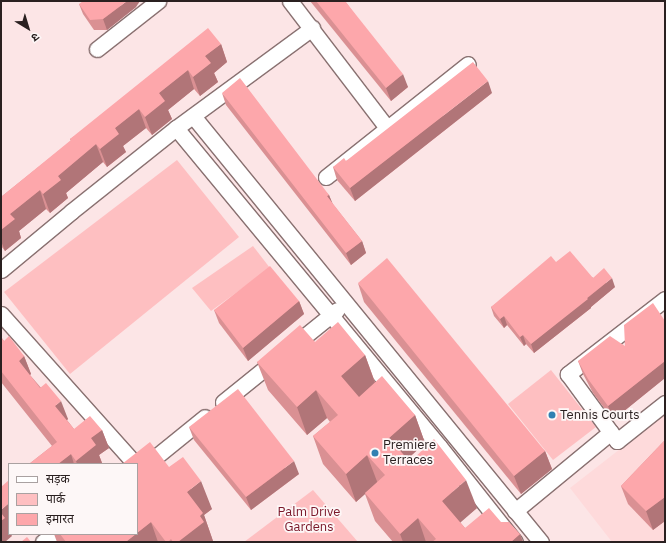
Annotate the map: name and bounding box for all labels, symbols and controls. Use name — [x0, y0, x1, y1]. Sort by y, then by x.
north arrow — [8, 8, 48, 48]
text: उ — [29, 30, 42, 45]
place label: Tennis Courts — [560, 407, 640, 423]
marker: Tennis Courts — [547, 410, 557, 420]
place label: Premiere Terraces — [383, 438, 436, 469]
marker: Premiere Terraces — [370, 448, 380, 458]
legend — [8, 463, 138, 535]
text: सड़क — [46, 471, 70, 486]
text: पार्क — [46, 491, 65, 506]
park label: Palm Drive Gardens — [278, 505, 340, 536]
text: इमारत — [46, 511, 74, 526]

